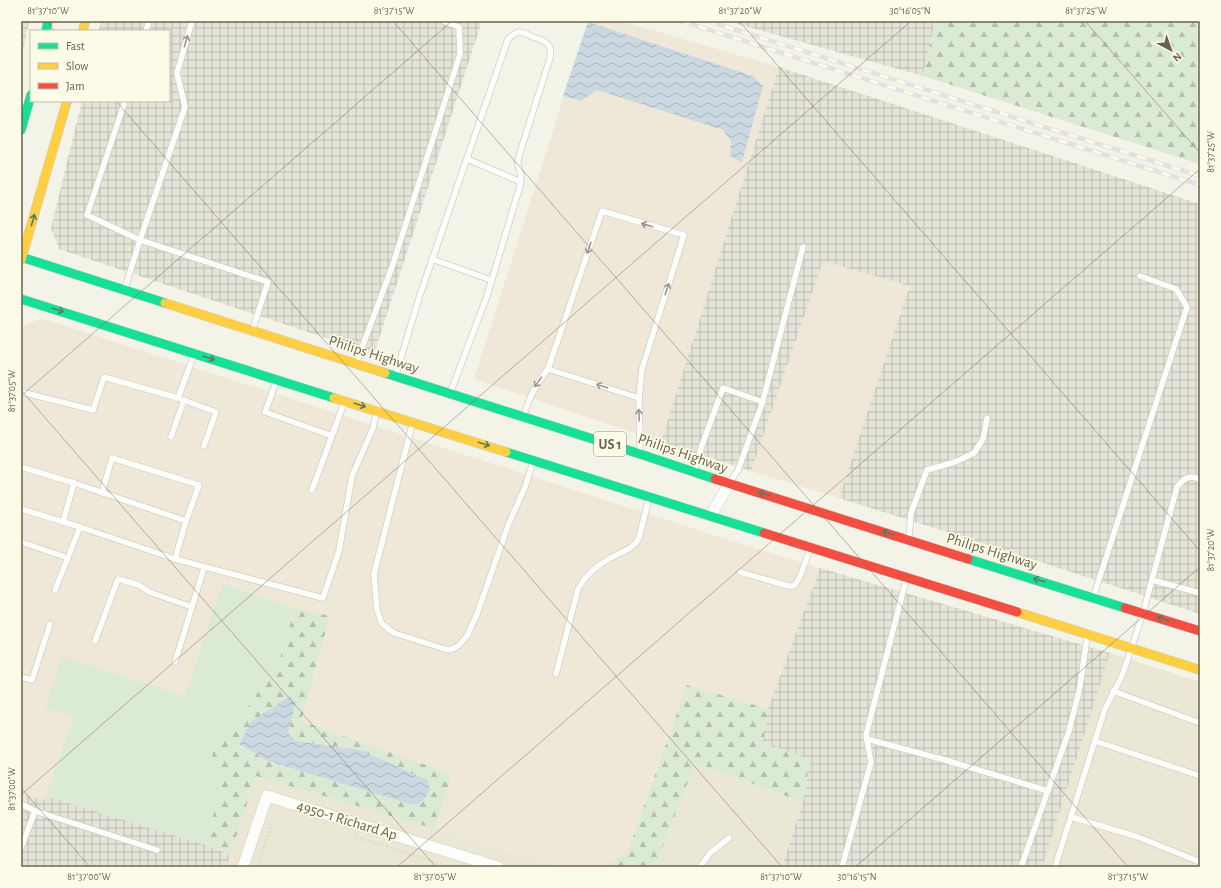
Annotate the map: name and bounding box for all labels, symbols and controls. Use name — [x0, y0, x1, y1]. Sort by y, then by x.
text: 81°37'10"W — [27, 6, 69, 16]
text: 81°37'15"W — [374, 6, 414, 16]
text: 81°37'20"W — [719, 6, 761, 16]
text: 30°16'05"N — [889, 6, 931, 16]
text: 81°37'25"W — [1065, 6, 1107, 16]
legend — [30, 30, 170, 102]
north arrow — [1151, 30, 1191, 70]
one-way arrow — [183, 35, 190, 48]
text: Fast — [66, 40, 85, 52]
text: N — [1171, 51, 1184, 64]
text: Slow — [66, 60, 88, 72]
text: Jam — [66, 80, 85, 92]
text: 81°37'25"W — [1206, 131, 1216, 173]
one-way arrow — [30, 213, 37, 226]
one-way arrow — [641, 220, 654, 228]
one-way arrow — [585, 242, 593, 254]
one-way arrow — [664, 282, 671, 295]
one-way arrow — [52, 307, 65, 314]
street label: Philips Highway — [327, 333, 421, 376]
one-way arrow — [202, 355, 215, 362]
text: 81°37'05"W — [7, 370, 17, 412]
one-way arrow — [534, 376, 542, 387]
one-way arrow — [596, 382, 609, 389]
one-way arrow — [353, 402, 366, 409]
one-way arrow — [636, 409, 643, 422]
street label: Philips Highway — [636, 431, 730, 476]
road number: US 1 — [594, 432, 626, 456]
one-way arrow — [477, 441, 490, 448]
one-way arrow — [757, 490, 770, 497]
one-way arrow — [882, 529, 895, 536]
text: 81°37'20"W — [1206, 529, 1216, 571]
street label: Philips Highway — [945, 531, 1040, 573]
one-way arrow — [1032, 576, 1045, 583]
one-way arrow — [1156, 615, 1169, 622]
text: 81°37'00"W — [7, 767, 17, 811]
street label: 4950-1 Richard Ap — [295, 798, 399, 843]
text: 81°37'00"W — [67, 872, 111, 882]
text: 81°37'05"W — [414, 872, 456, 882]
text: 81°37'10"W — [760, 872, 802, 882]
text: 30°16'15"N — [837, 872, 877, 882]
text: 81°37'15"W — [1108, 872, 1148, 882]

